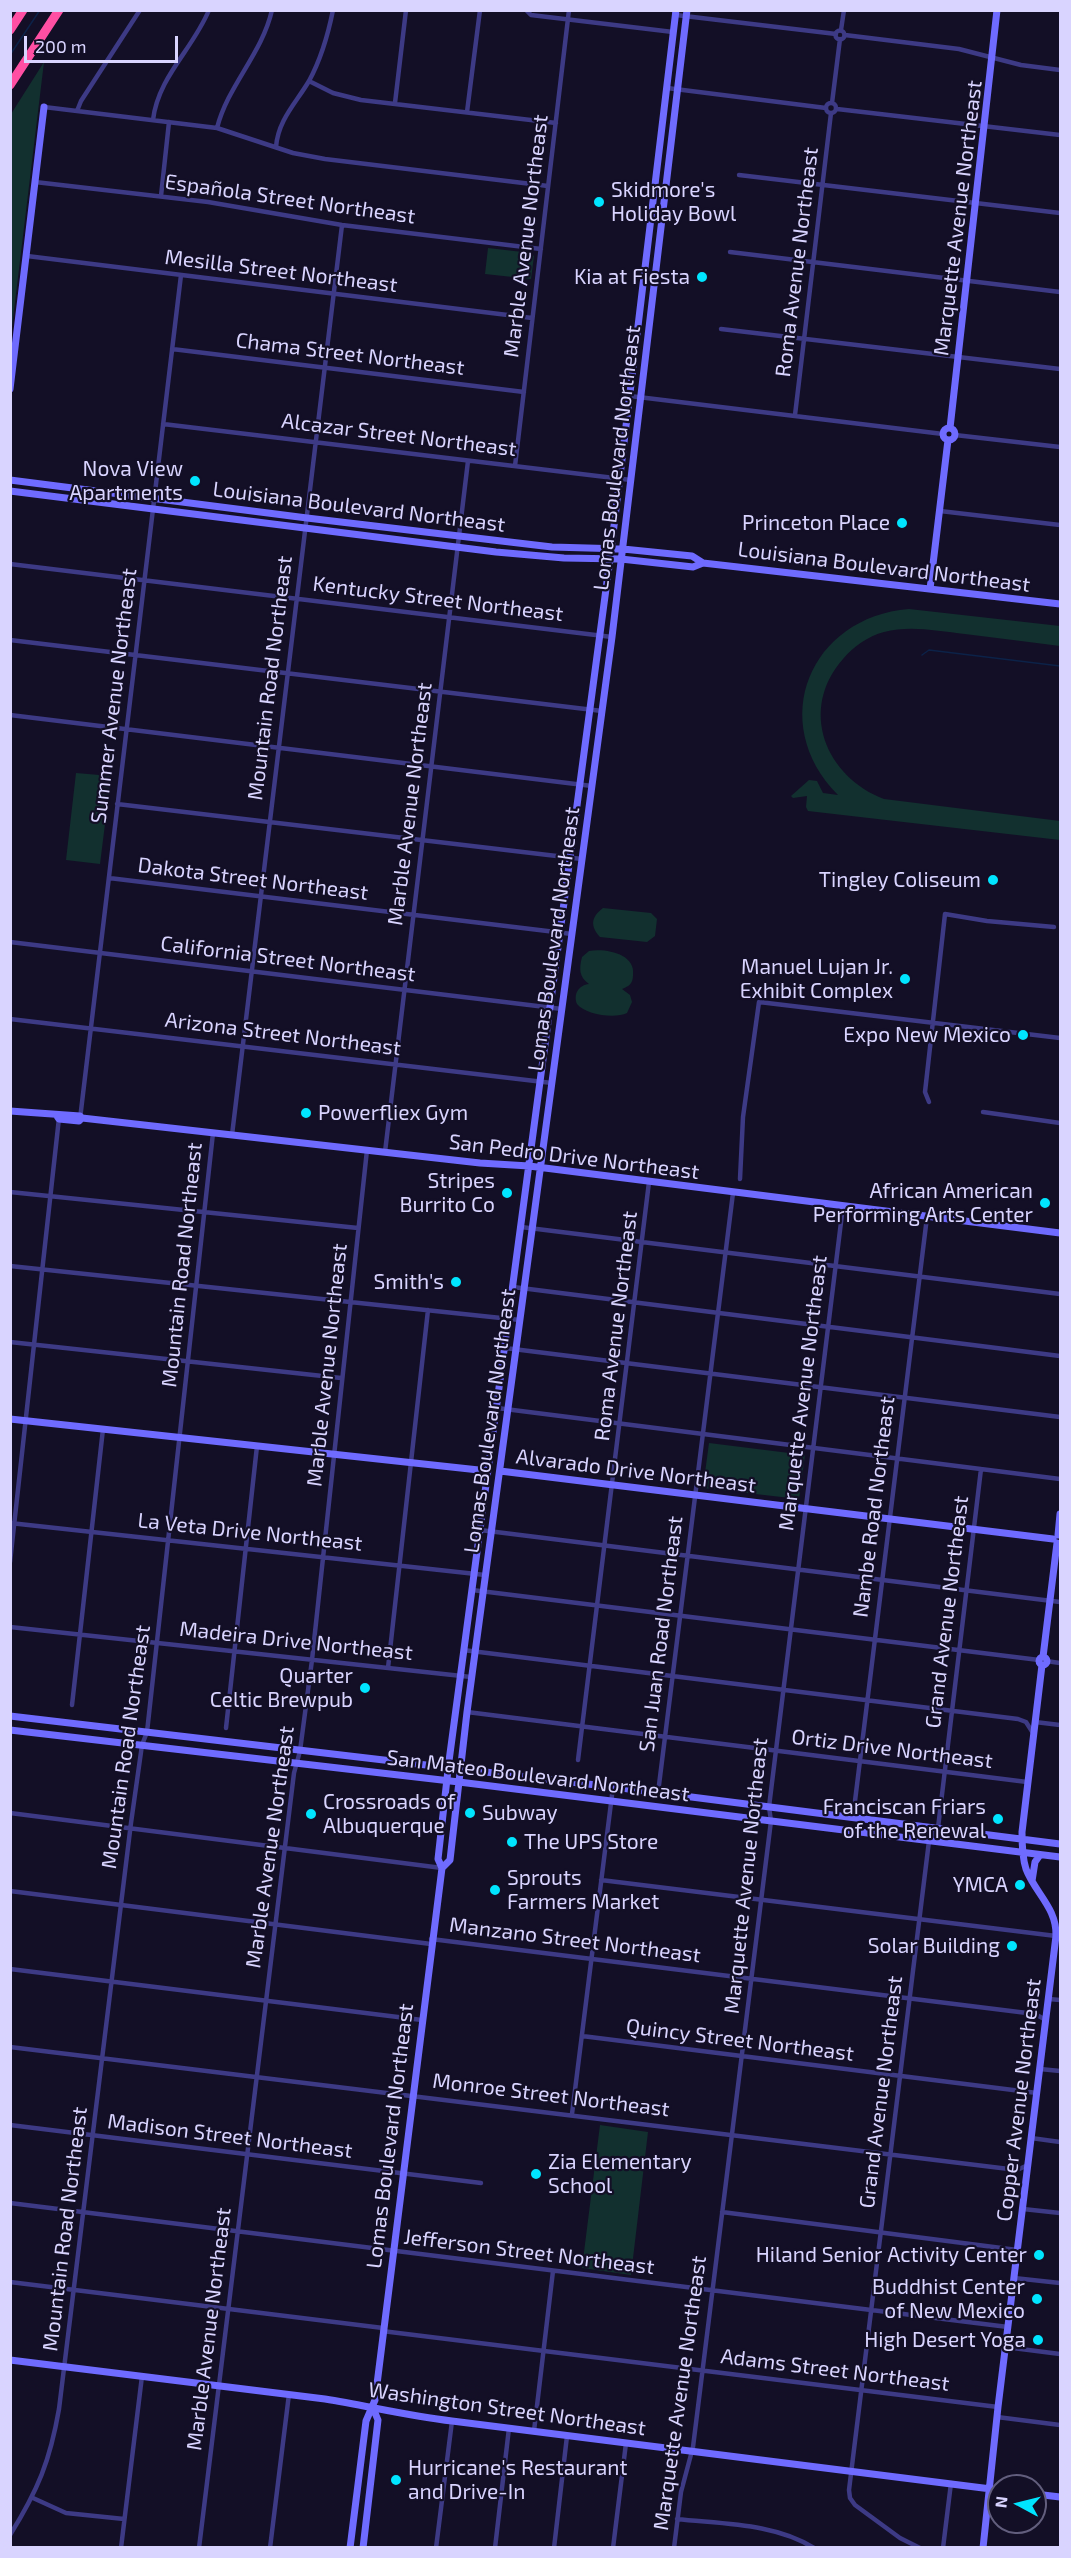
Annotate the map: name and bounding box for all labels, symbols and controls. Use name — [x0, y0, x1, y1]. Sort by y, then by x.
scale bar — [27, 24, 182, 62]
text: 200 m — [35, 35, 87, 57]
street label: Marquette Avenue Northeast — [929, 79, 987, 357]
street label: Marble Avenue Northeast — [499, 113, 553, 359]
street label: Roma Avenue Northeast — [770, 146, 824, 378]
street label: Española Street Northeast — [163, 169, 417, 229]
place label: Skidmore's Holiday Bowl — [611, 177, 736, 227]
marker: Skidmore's Holiday Bowl — [592, 195, 606, 209]
street label: Mesilla Street Northeast — [163, 244, 399, 298]
place label: Kia at Fiesta — [574, 264, 690, 290]
marker: Kia at Fiesta — [695, 270, 709, 284]
street label: Lomas Boulevard Northeast — [588, 324, 646, 592]
street label: Chama Street Northeast — [234, 327, 466, 381]
street label: Alcazar Street Northeast — [280, 408, 518, 462]
place label: Nova View Apartments — [69, 456, 183, 506]
marker: Nova View Apartments — [188, 474, 202, 488]
street label: Louisiana Boulevard Northeast — [211, 477, 507, 537]
place label: Princeton Place — [742, 510, 890, 536]
marker: Princeton Place — [895, 516, 909, 530]
street label: Louisiana Boulevard Northeast — [736, 537, 1032, 597]
street label: Mountain Road Northeast — [243, 554, 297, 802]
street label: Summer Avenue Northeast — [86, 567, 142, 825]
street label: Kentucky Street Northeast — [311, 571, 565, 627]
street label: Marble Avenue Northeast — [383, 681, 437, 927]
street label: Lomas Boulevard Northeast — [523, 805, 585, 1073]
street label: Dakota Street Northeast — [136, 852, 370, 906]
place label: Tingley Coliseum — [819, 867, 981, 893]
marker: Tingley Coliseum — [986, 873, 1000, 887]
street label: California Street Northeast — [159, 931, 417, 987]
place label: Manuel Lujan Jr. Exhibit Complex — [740, 954, 893, 1004]
marker: Manuel Lujan Jr. Exhibit Complex — [898, 972, 912, 986]
street label: Arizona Street Northeast — [164, 1007, 402, 1061]
place label: Expo New Mexico — [843, 1022, 1011, 1048]
marker: Expo New Mexico — [1016, 1028, 1030, 1042]
place label: Powerfliex Gym — [318, 1100, 468, 1126]
marker: Powerfliex Gym — [299, 1106, 313, 1120]
street label: San Pedro Drive Northeast — [447, 1129, 701, 1185]
street label: Mountain Road Northeast — [157, 1141, 207, 1389]
place label: Stripes Burrito Co — [399, 1168, 495, 1218]
place label: African American Performing Arts Center — [813, 1178, 1033, 1228]
marker: Stripes Burrito Co — [500, 1186, 514, 1200]
marker: African American Performing Arts Center — [1038, 1196, 1052, 1210]
street label: Roma Avenue Northeast — [589, 1210, 643, 1442]
street label: Marble Avenue Northeast — [302, 1242, 352, 1488]
street label: Marquette Avenue Northeast — [774, 1254, 832, 1532]
place label: Smith's — [374, 1269, 444, 1295]
marker: Smith's — [449, 1275, 463, 1289]
street label: Lomas Boulevard Northeast — [459, 1287, 521, 1555]
street label: Nambe Road Northeast — [848, 1395, 900, 1619]
street label: Alvarado Drive Northeast — [515, 1444, 757, 1498]
street label: Grand Avenue Northeast — [920, 1494, 974, 1730]
street label: La Veta Drive Northeast — [136, 1508, 364, 1556]
street label: San Juan Road Northeast — [634, 1515, 688, 1753]
street label: Madeira Drive Northeast — [178, 1616, 414, 1666]
street label: Mountain Road Northeast — [96, 1623, 156, 1871]
place label: Quarter Celtic Brewpub — [210, 1663, 353, 1713]
marker: Quarter Celtic Brewpub — [358, 1681, 372, 1695]
street label: Marble Avenue Northeast — [241, 1724, 299, 1970]
street label: Ortiz Drive Northeast — [790, 1724, 994, 1774]
street label: Marquette Avenue Northeast — [719, 1737, 773, 2015]
street label: San Mateo Boulevard Northeast — [385, 1745, 691, 1807]
place label: Crossroads of Albuquerque — [323, 1789, 455, 1839]
place label: Franciscan Friars of the Renewal — [823, 1794, 986, 1844]
place label: Subway — [482, 1800, 558, 1826]
marker: Subway — [463, 1806, 477, 1820]
marker: Crossroads of Albuquerque — [304, 1807, 318, 1821]
marker: Franciscan Friars of the Renewal — [991, 1812, 1005, 1826]
place label: The UPS Store — [524, 1829, 658, 1855]
marker: The UPS Store — [505, 1835, 519, 1849]
place label: Sprouts Farmers Market — [507, 1865, 659, 1915]
place label: YMCA — [953, 1872, 1008, 1898]
marker: YMCA — [1013, 1878, 1027, 1892]
marker: Sprouts Farmers Market — [488, 1883, 502, 1897]
street label: Manzano Street Northeast — [448, 1912, 702, 1968]
place label: Solar Building — [868, 1933, 1000, 1959]
marker: Solar Building — [1005, 1939, 1019, 1953]
street label: Grand Avenue Northeast — [854, 1974, 908, 2210]
street label: Copper Avenue Northeast — [992, 1977, 1046, 2223]
street label: Lomas Boulevard Northeast — [361, 2002, 419, 2270]
street label: Quincy Street Northeast — [625, 2014, 855, 2066]
street label: Monroe Street Northeast — [431, 2068, 671, 2122]
street label: Mountain Road Northeast — [38, 2105, 92, 2353]
street label: Madison Street Northeast — [106, 2108, 354, 2164]
place label: Zia Elementary School — [548, 2149, 692, 2199]
marker: Zia Elementary School — [529, 2167, 543, 2181]
street label: Marble Avenue Northeast — [182, 2206, 236, 2452]
street label: Jefferson Street Northeast — [402, 2224, 656, 2280]
place label: Hiland Senior Activity Center — [756, 2242, 1027, 2268]
marker: Hiland Senior Activity Center — [1032, 2248, 1046, 2262]
street label: Marquette Avenue Northeast — [648, 2254, 712, 2532]
place label: Buddhist Center of New Mexico — [872, 2274, 1025, 2324]
marker: Buddhist Center of New Mexico — [1030, 2292, 1044, 2306]
place label: High Desert Yoga — [864, 2327, 1026, 2353]
marker: High Desert Yoga — [1031, 2333, 1045, 2347]
street label: Adams Street Northeast — [719, 2343, 951, 2397]
street label: Washington Street Northeast — [367, 2377, 647, 2441]
place label: Hurricane's Restaurant and Drive-In — [408, 2455, 627, 2505]
marker: Hurricane's Restaurant and Drive-In — [389, 2473, 403, 2487]
north arrow — [987, 2474, 1047, 2534]
text: N — [990, 2495, 1011, 2509]

